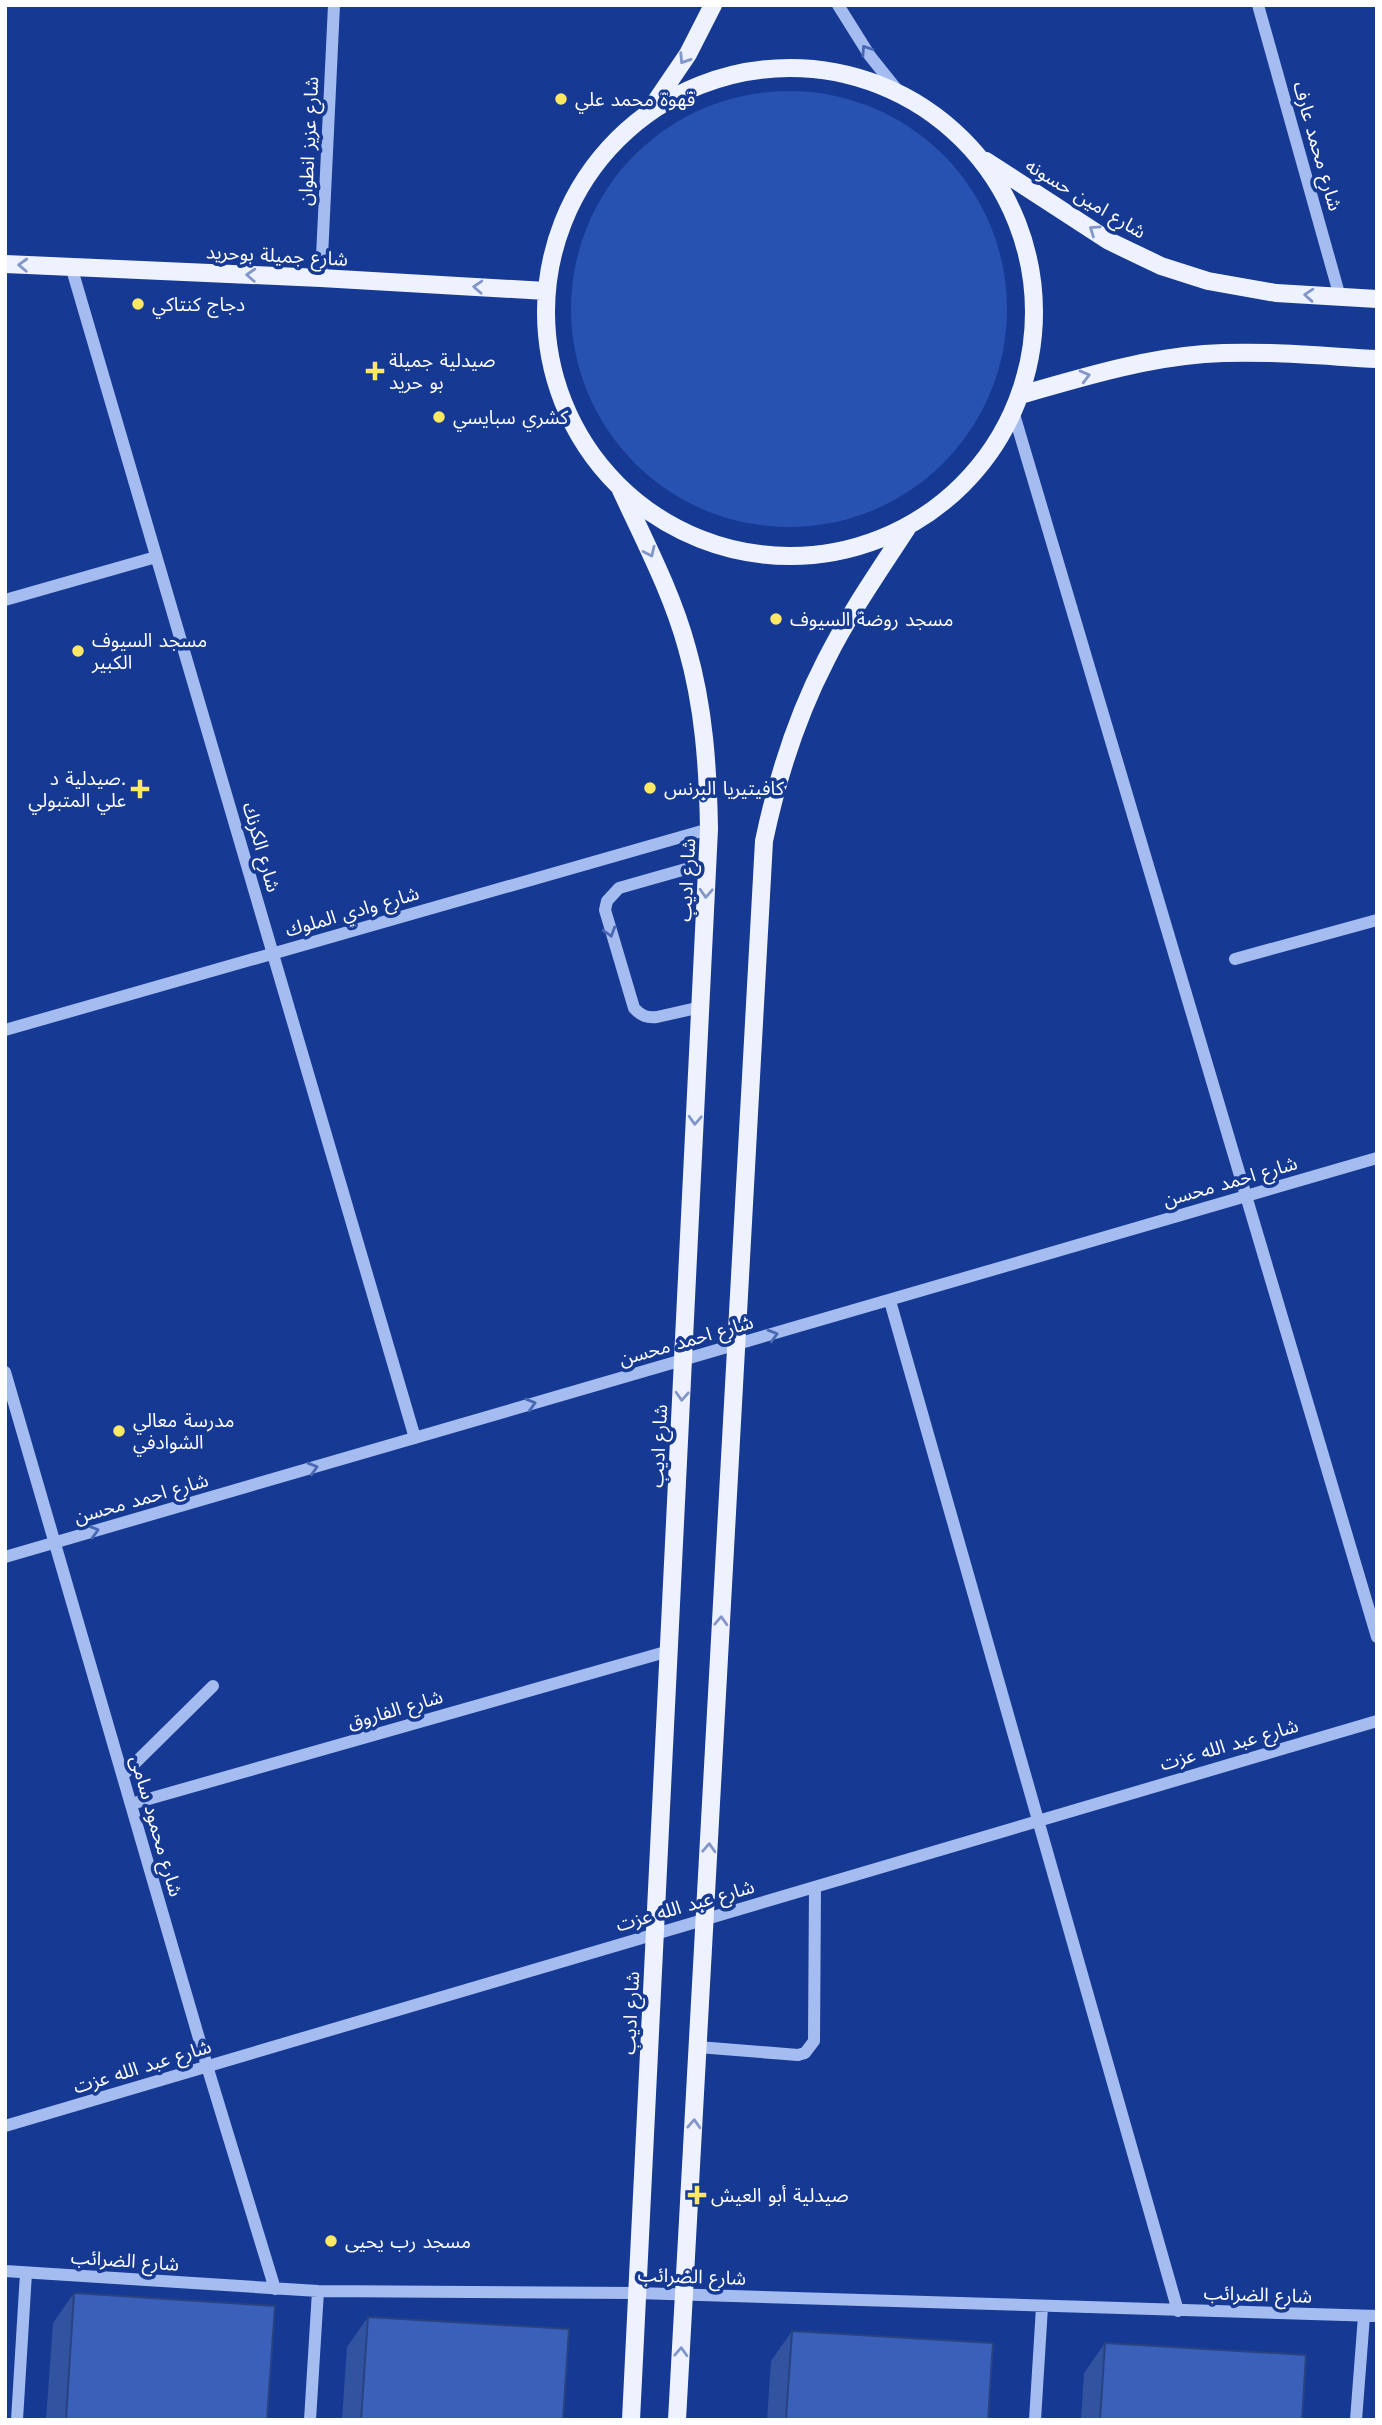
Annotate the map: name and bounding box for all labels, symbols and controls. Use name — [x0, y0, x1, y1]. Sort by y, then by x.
one-way arrow — [861, 44, 874, 57]
one-way arrow — [679, 52, 692, 65]
street label: شارع عزيز انطوان — [294, 76, 325, 206]
street label: شارع محمد عارف — [1286, 79, 1347, 214]
place label: قهوة محمد علي — [575, 88, 695, 114]
marker: قهوة محمد علي — [553, 91, 569, 107]
street label: شارع امين حسونه — [1020, 154, 1150, 245]
one-way arrow — [1089, 226, 1102, 238]
street label: شارع جميلة بوحريد — [205, 240, 349, 273]
one-way arrow — [17, 257, 28, 272]
one-way arrow — [245, 267, 256, 282]
one-way arrow — [472, 280, 483, 295]
one-way arrow — [1303, 288, 1314, 303]
place label: دجاج كنتاكي — [152, 293, 245, 319]
marker: دجاج كنتاكي — [130, 296, 146, 312]
place label: صيدلية جميلة بو حريد — [389, 349, 495, 394]
marker: صيدلية جميلة بو حريد — [367, 363, 383, 379]
one-way arrow — [1079, 370, 1091, 385]
place label: كشري سبايسي — [453, 406, 569, 432]
marker: كشري سبايسي — [431, 409, 447, 425]
one-way arrow — [641, 545, 655, 557]
place label: مسجد روضة السيوف — [790, 608, 954, 631]
marker: مسجد روضة السيوف — [768, 611, 784, 627]
place label: مسجد السيوف الكبير — [91, 629, 207, 674]
marker: مسجد السيوف الكبير — [70, 643, 86, 659]
place label: صيدلية د. علي المتبولي — [28, 767, 126, 815]
place label: كافيتيريا البرنس — [664, 777, 785, 800]
marker: كافيتيريا البرنس — [642, 780, 658, 796]
marker: صيدلية د. علي المتبولي — [132, 781, 148, 797]
street label: شارع الكرنك — [236, 800, 285, 895]
street label: شارع اديب — [673, 838, 702, 922]
street label: شارع وادي الملوك — [282, 881, 423, 945]
one-way arrow — [699, 888, 714, 899]
one-way arrow — [602, 926, 617, 938]
one-way arrow — [688, 1115, 703, 1126]
street label: شارع احمد محسن — [1160, 1151, 1301, 1214]
street label: شارع احمد محسن — [616, 1310, 757, 1373]
one-way arrow — [767, 1328, 779, 1343]
one-way arrow — [674, 1391, 689, 1402]
one-way arrow — [525, 1398, 537, 1413]
street label: شارع اديب — [645, 1404, 674, 1488]
place label: مدرسة معالي الشوادفي — [133, 1409, 234, 1457]
marker: مدرسة معالي الشوادفي — [111, 1423, 127, 1439]
one-way arrow — [306, 1461, 318, 1476]
street label: شارع احمد محسن — [71, 1468, 212, 1531]
one-way arrow — [88, 1525, 100, 1540]
one-way arrow — [713, 1615, 728, 1626]
street label: شارع الفاروق — [345, 1685, 446, 1736]
street label: شارع عبد الله عزت — [1157, 1714, 1302, 1777]
street label: شارع محمود سامى — [123, 1753, 188, 1900]
one-way arrow — [701, 1843, 716, 1854]
street label: شارع عبد الله عزت — [613, 1875, 758, 1938]
street label: شارع اديب — [617, 1971, 646, 2055]
street label: شارع عبد الله عزت — [70, 2035, 214, 2100]
one-way arrow — [686, 2119, 701, 2130]
place label: صيدلية أبو العيش — [711, 2184, 849, 2207]
marker: صيدلية أبو العيش — [689, 2187, 705, 2203]
place label: مسجد رب يحيى — [345, 2230, 471, 2253]
marker: مسجد رب يحيى — [323, 2233, 339, 2249]
street label: شارع الضرائب — [70, 2245, 180, 2278]
street label: شارع الضرائب — [637, 2263, 747, 2292]
street label: شارع الضرائب — [1203, 2281, 1313, 2310]
one-way arrow — [673, 2346, 688, 2357]

